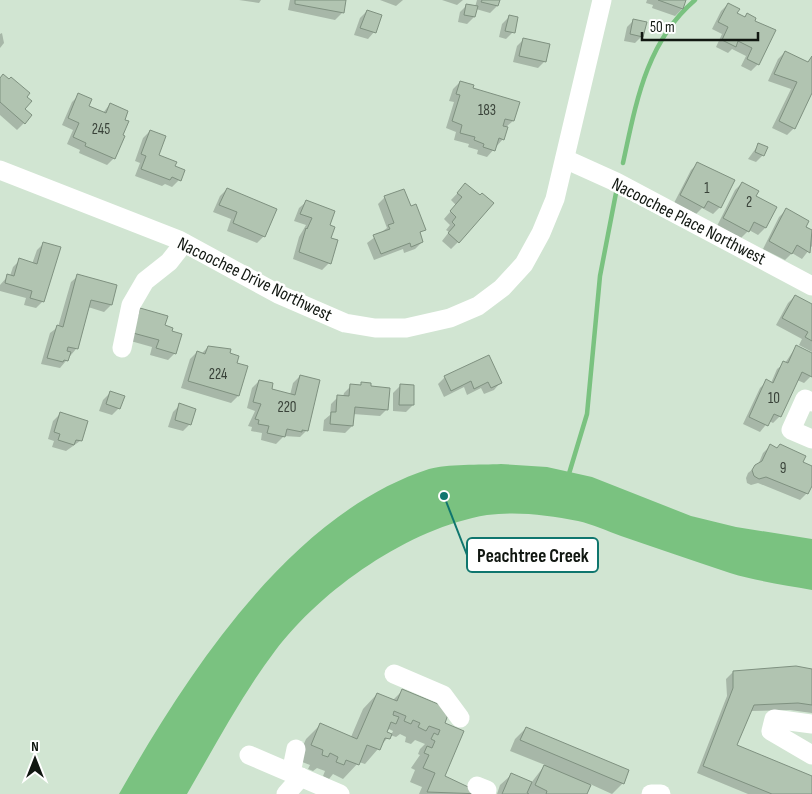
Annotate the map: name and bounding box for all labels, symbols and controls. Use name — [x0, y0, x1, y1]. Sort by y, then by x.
scale bar — [642, 10, 758, 42]
text: 50 m — [650, 18, 675, 37]
house number: 183 — [478, 101, 496, 120]
house number: 245 — [92, 120, 110, 139]
street label: Nacoochee Place Northwest — [608, 174, 770, 270]
house number: 1 — [704, 179, 710, 198]
house number: 2 — [746, 193, 752, 212]
street label: Nacoochee Drive Northwest — [174, 233, 336, 326]
house number: 224 — [209, 365, 227, 384]
house number: 10 — [768, 389, 780, 408]
house number: 220 — [277, 398, 297, 417]
house number: 9 — [780, 459, 786, 478]
callout: Peachtree Creek — [467, 538, 598, 572]
text: Peachtree Creek — [477, 545, 589, 568]
north arrow — [10, 734, 60, 784]
text: N — [31, 738, 39, 755]

